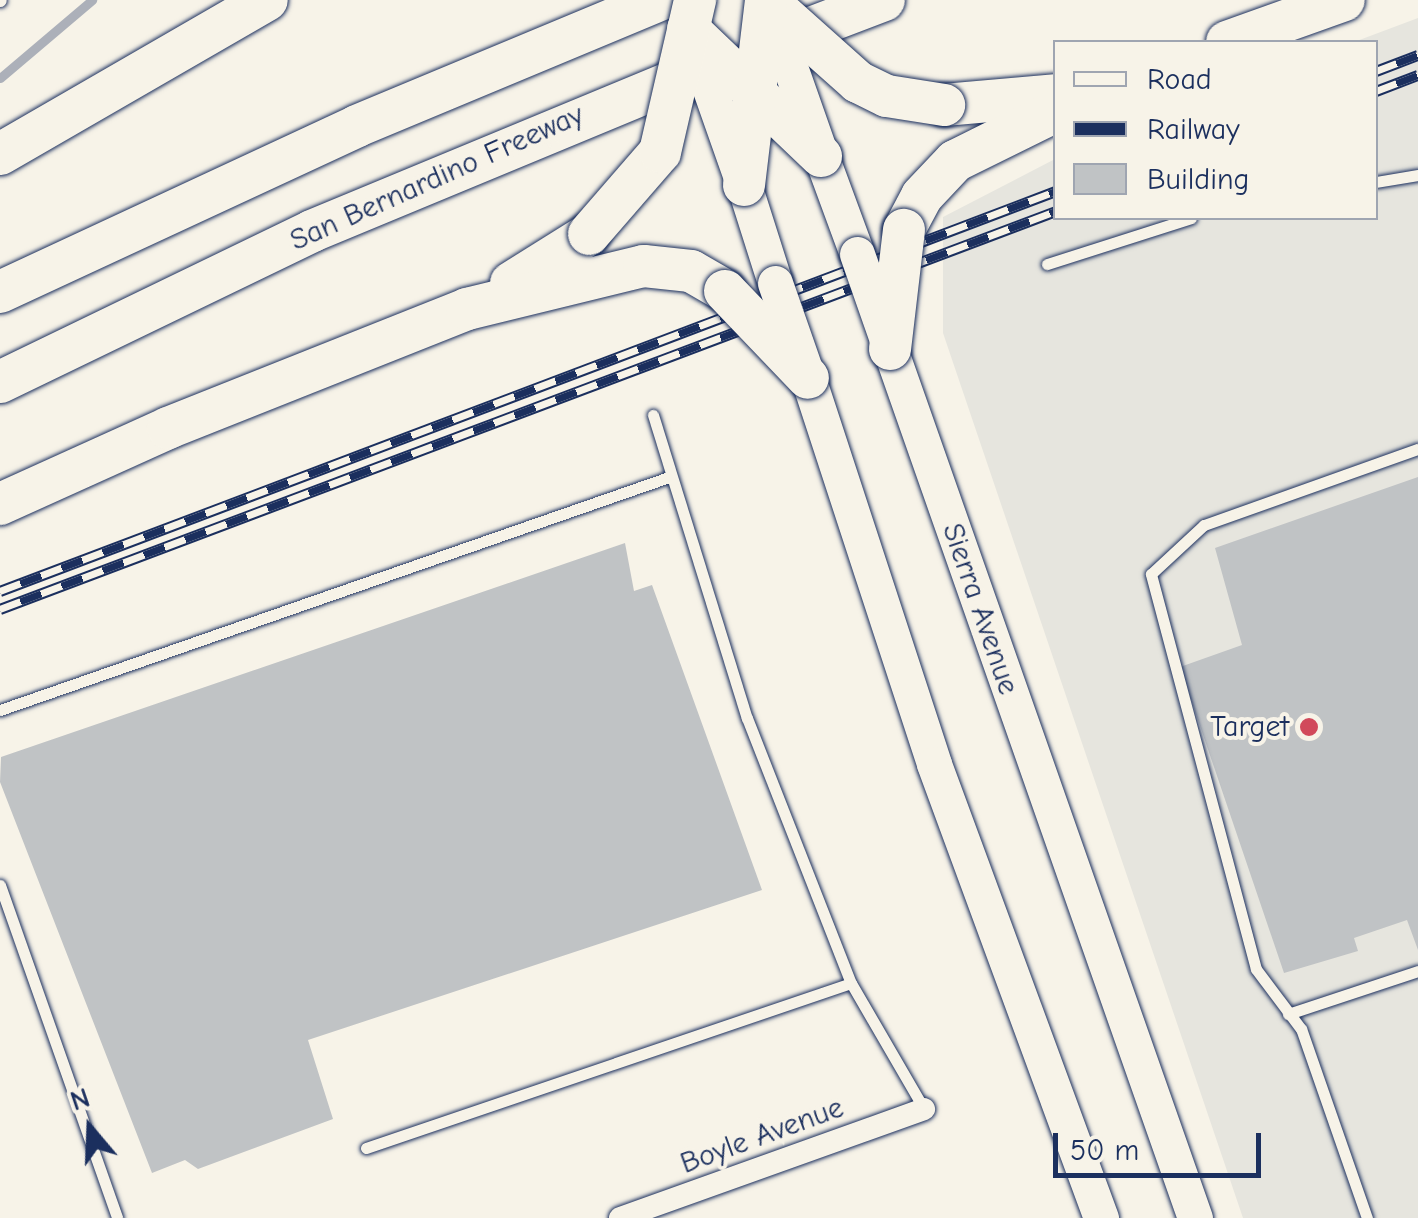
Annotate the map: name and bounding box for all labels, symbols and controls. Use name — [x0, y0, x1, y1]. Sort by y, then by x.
legend — [1053, 40, 1378, 220]
text: Road — [1147, 62, 1212, 97]
street label: San Bernardino Freeway — [285, 97, 589, 259]
text: Railway — [1147, 112, 1240, 147]
text: Building — [1147, 162, 1250, 197]
street label: Sierra Avenue — [934, 519, 1026, 699]
place label: Target — [1210, 709, 1289, 745]
marker: Target — [1298, 716, 1320, 738]
north arrow — [40, 1078, 140, 1178]
text: N — [66, 1082, 94, 1118]
street label: Boyle Avenue — [676, 1090, 848, 1182]
scale bar — [1058, 1113, 1266, 1175]
text: 50 m — [1070, 1133, 1139, 1168]

